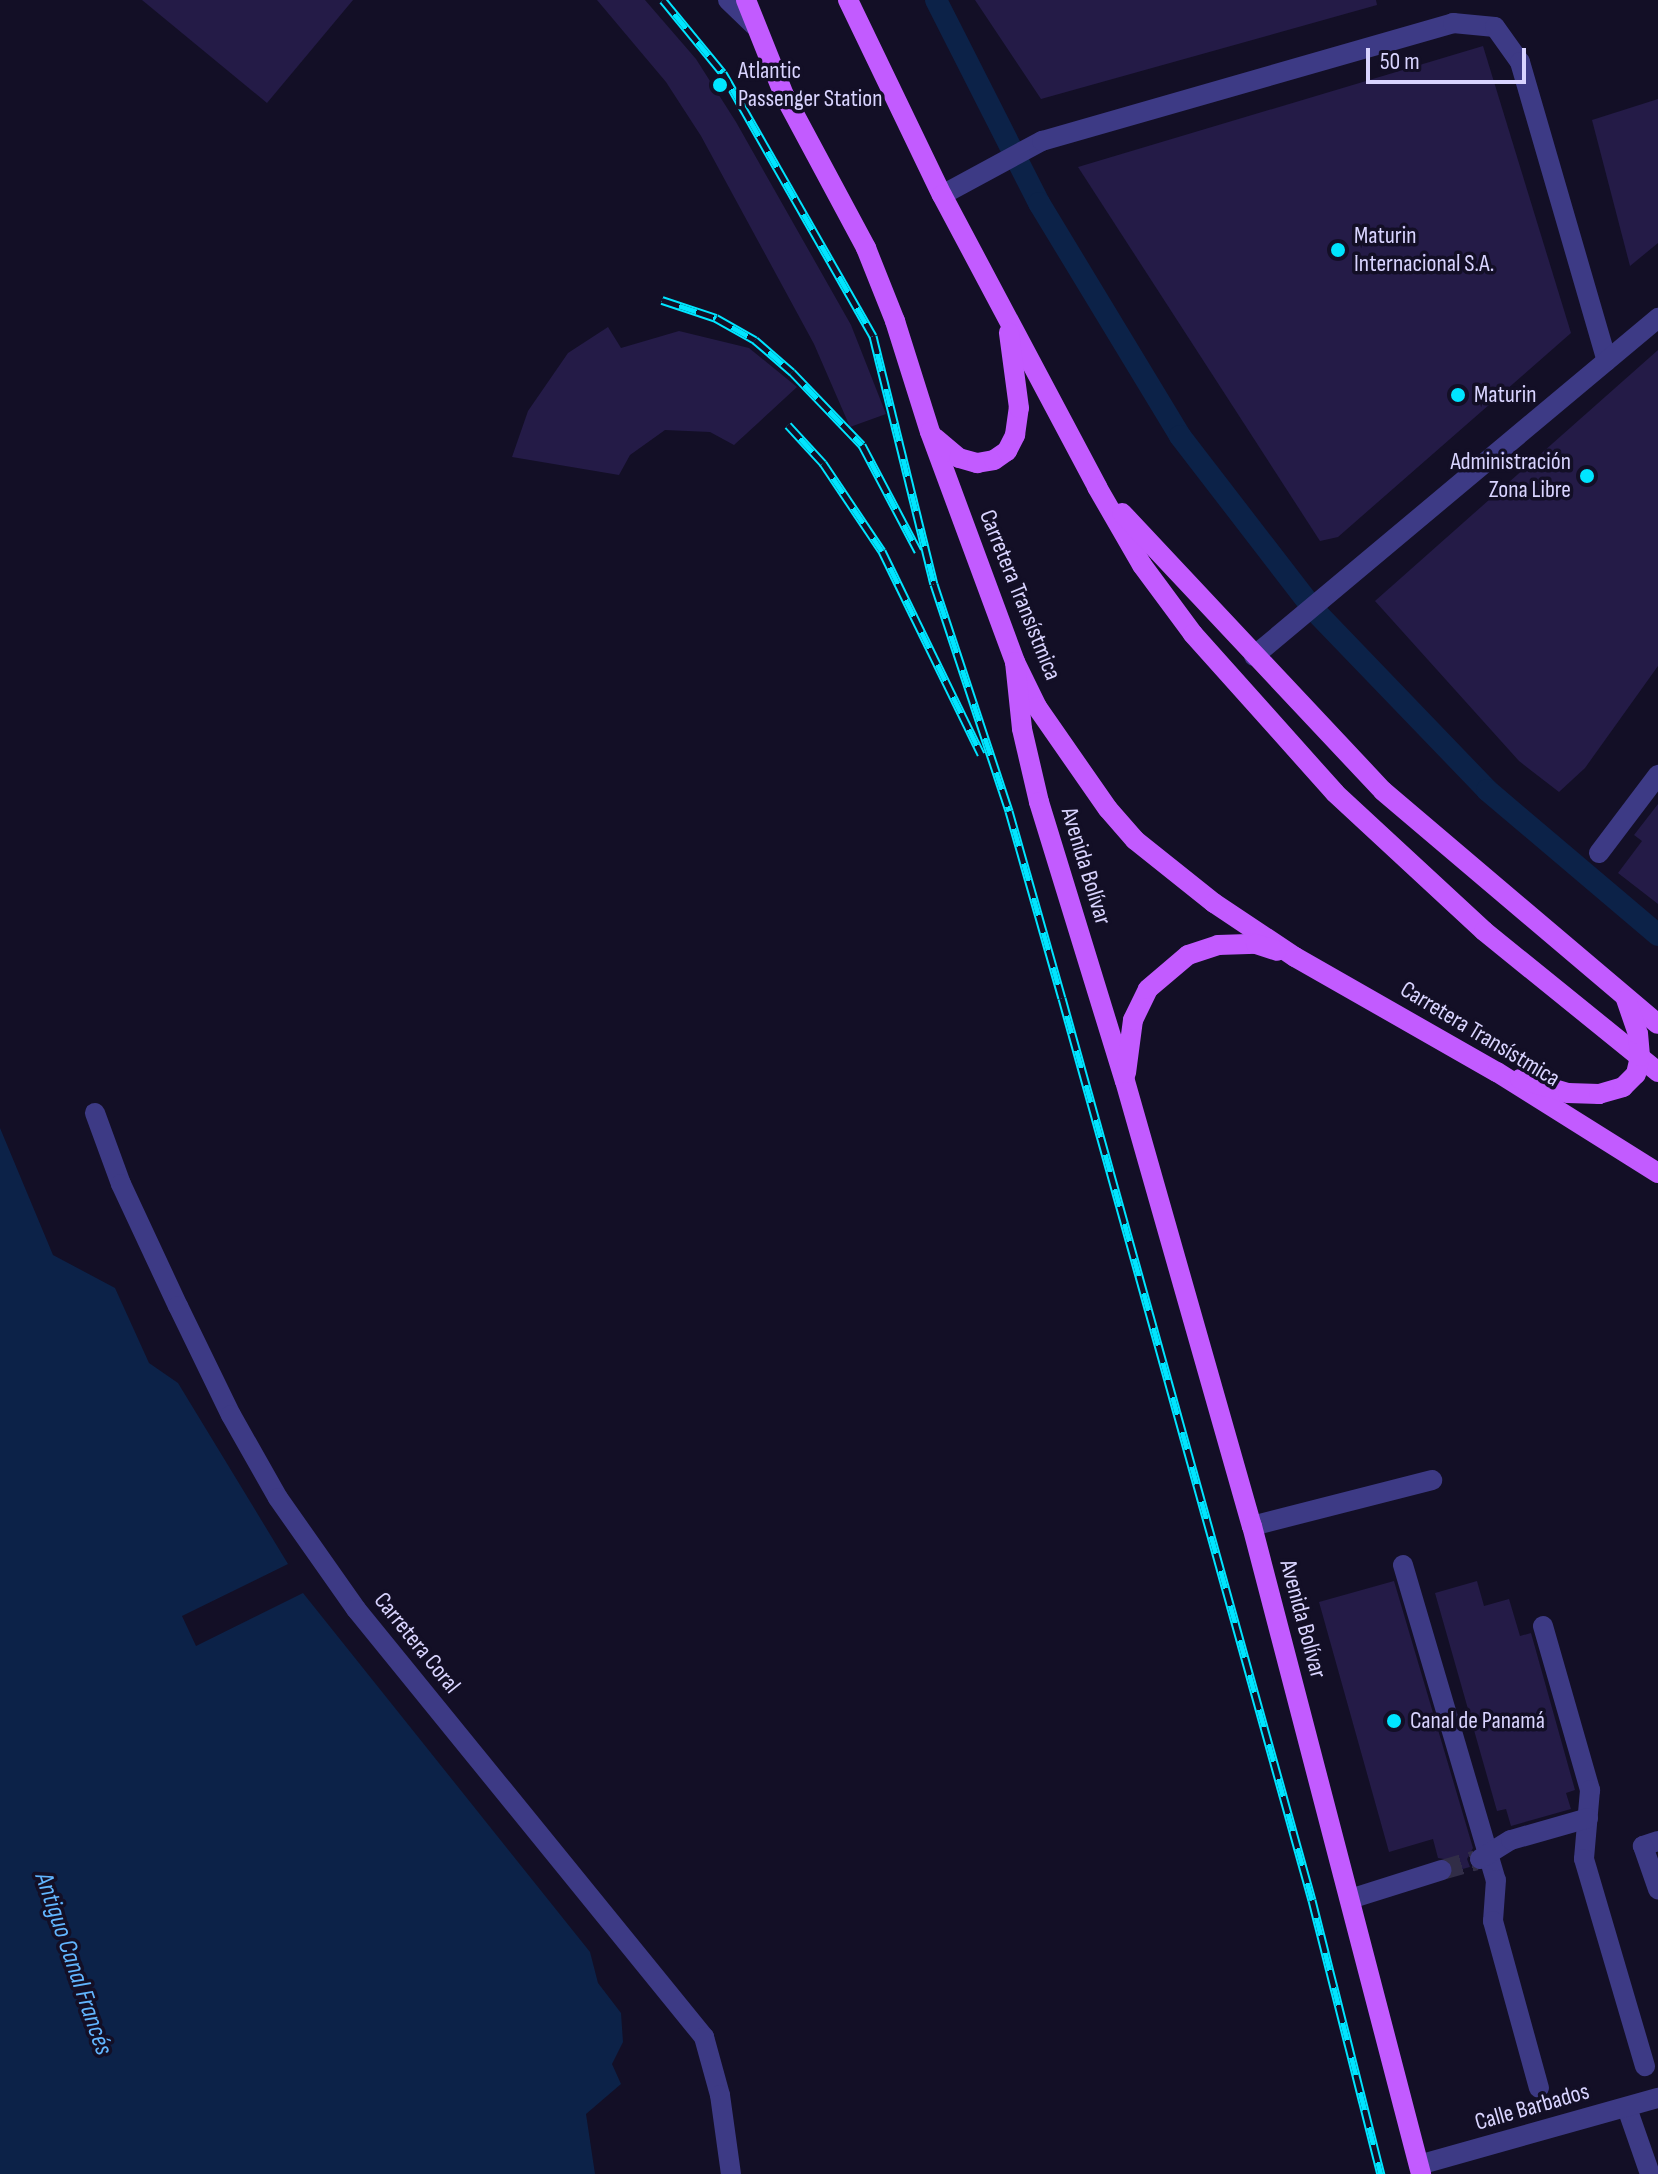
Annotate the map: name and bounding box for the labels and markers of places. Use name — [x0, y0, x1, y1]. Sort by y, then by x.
place label: Atlantic Passenger Station — [738, 57, 883, 113]
marker: Atlantic Passenger Station — [709, 74, 731, 96]
place label: Maturin Internacional S.A. — [1354, 222, 1494, 278]
marker: Maturin Internacional S.A. — [1329, 241, 1347, 259]
place label: Maturin — [1474, 381, 1536, 409]
marker: Maturin — [1449, 386, 1467, 404]
place label: Administración Zona Libre — [1450, 448, 1571, 504]
marker: Administración Zona Libre — [1578, 467, 1596, 485]
place label: Canal de Panamá — [1410, 1707, 1545, 1735]
marker: Canal de Panamá — [1385, 1712, 1403, 1730]

